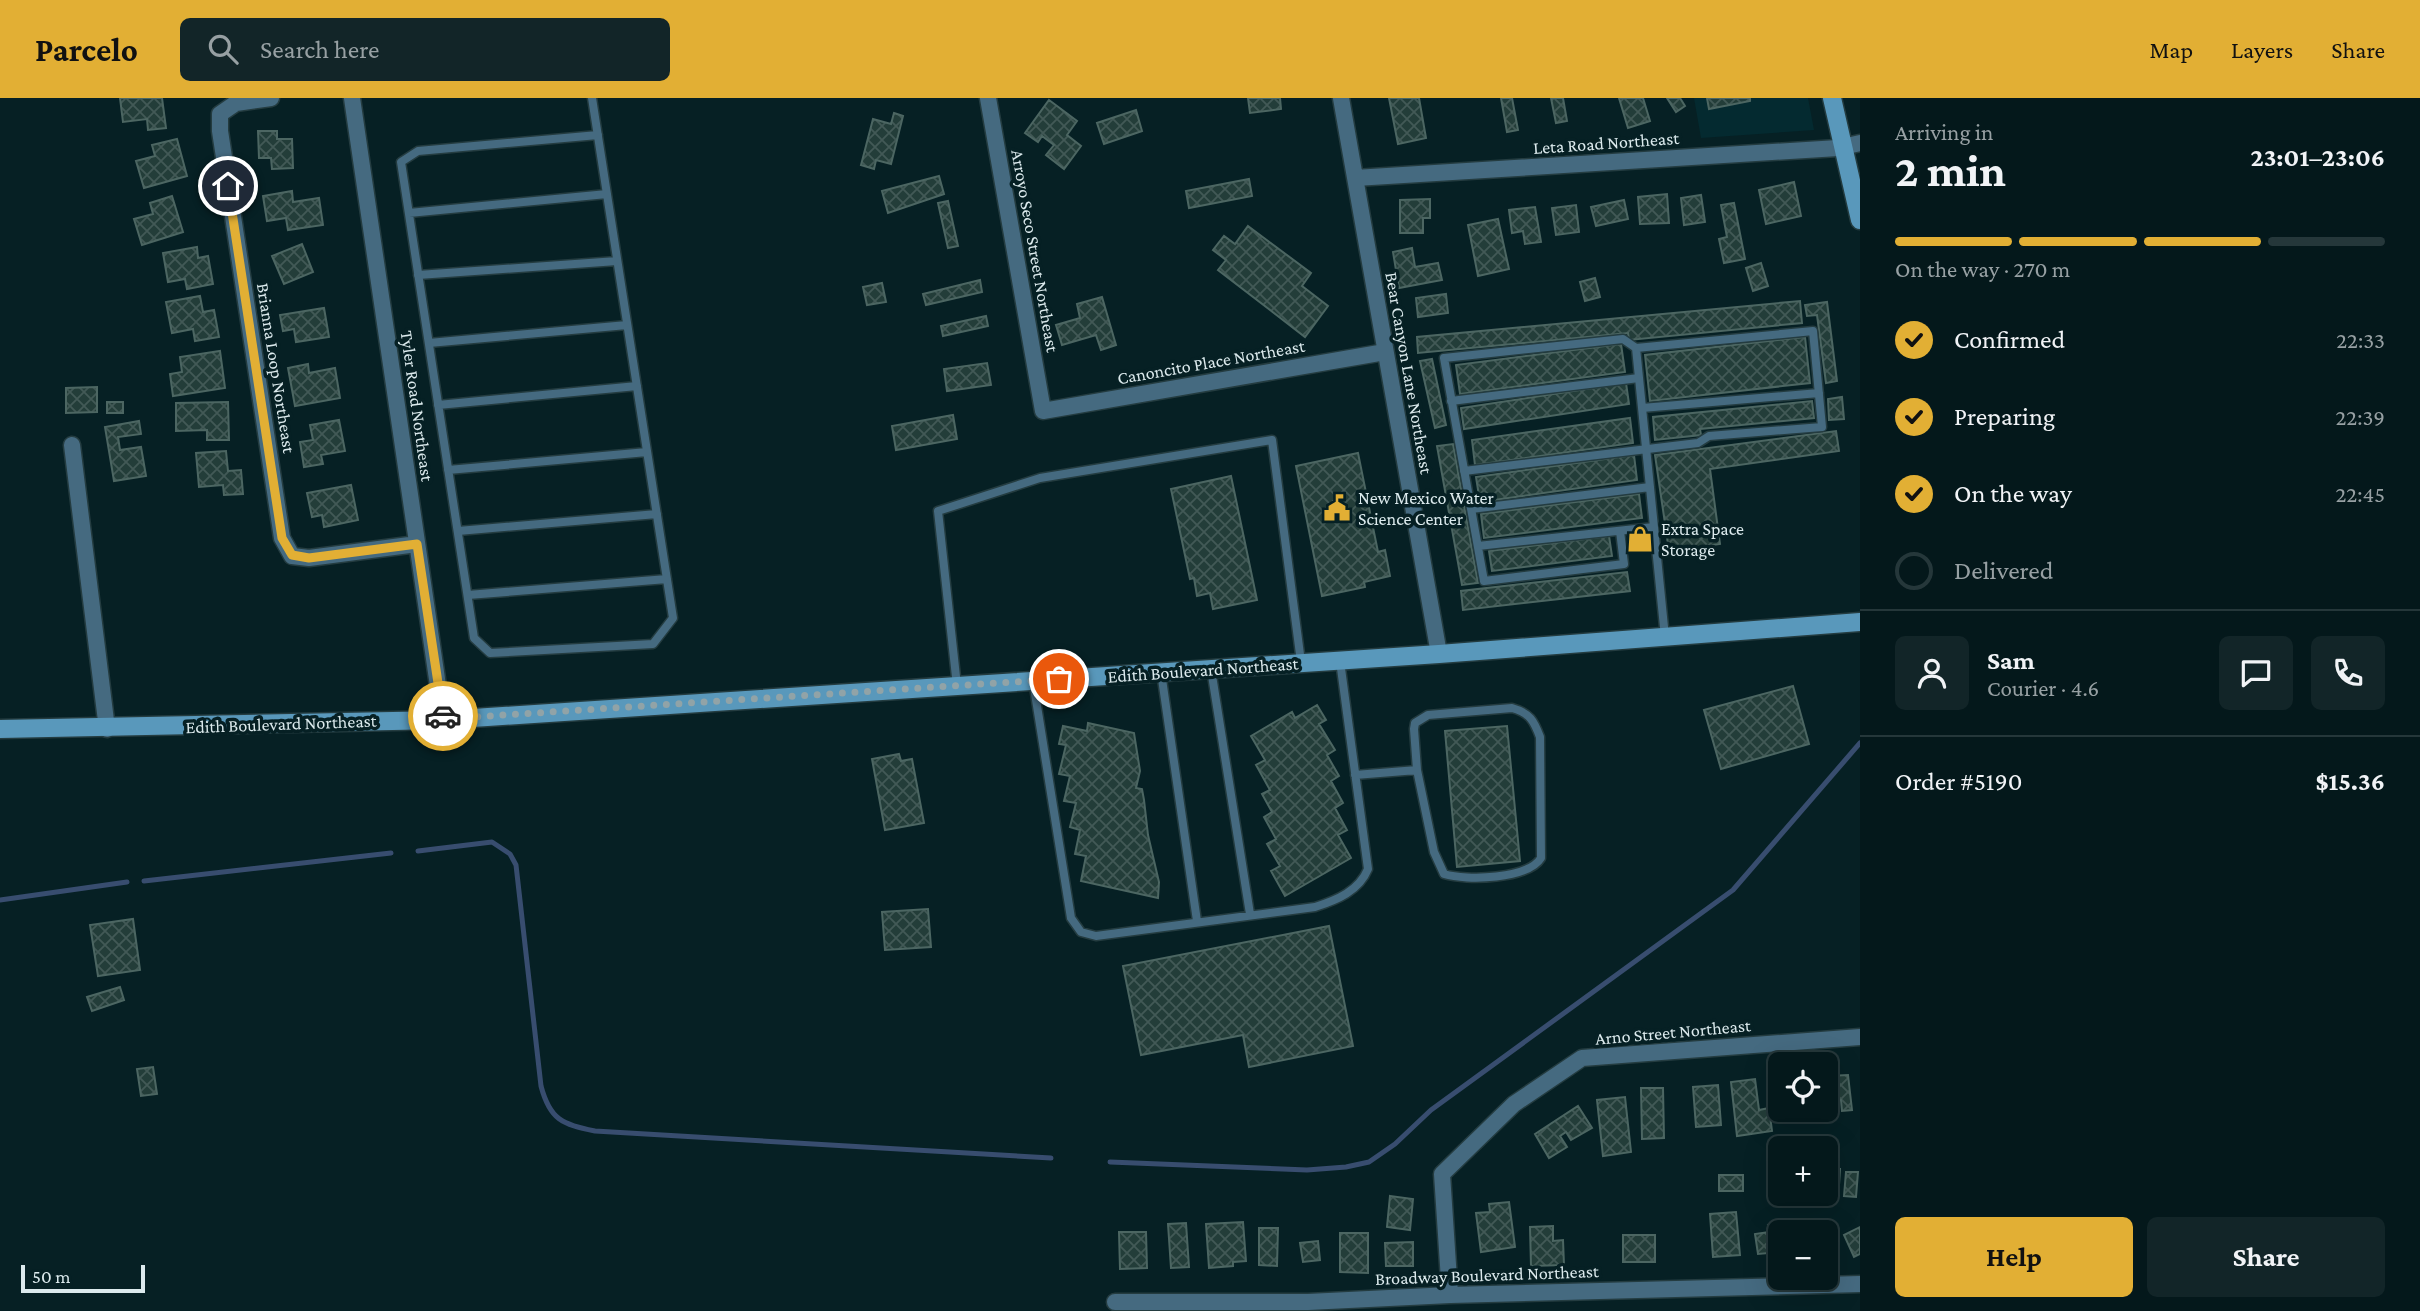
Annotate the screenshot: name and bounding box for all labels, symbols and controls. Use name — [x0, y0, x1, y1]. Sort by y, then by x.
search box — [180, 18, 670, 81]
icon: search — [204, 30, 242, 68]
text: Parcelo — [35, 31, 138, 68]
text: Search here — [260, 35, 379, 64]
text: Map — [2149, 36, 2193, 63]
text: Layers — [2231, 36, 2293, 63]
text: Share — [2331, 36, 2385, 63]
text: Arriving in — [1895, 119, 1993, 145]
street label: Leta Road Northeast — [1532, 128, 1681, 158]
text: 23:01–23:06 — [2250, 143, 2385, 172]
text: 2 min — [1895, 145, 2006, 196]
street label: Arroyo Seco Street Northeast — [1007, 148, 1063, 355]
pin — [198, 156, 258, 216]
icon: home — [209, 167, 247, 205]
text: On the way · 270 m — [1895, 256, 2070, 282]
street label: Bear Canyon Lane Northeast — [1381, 270, 1437, 477]
street label: Brianna Loop Northeast — [253, 282, 299, 455]
icon: check — [1895, 321, 1933, 359]
text: Confirmed — [1954, 325, 2065, 354]
text: 22:33 — [2336, 327, 2385, 353]
street label: Tyler Road Northeast — [396, 329, 438, 484]
street label: Canoncito Place Northeast — [1116, 335, 1307, 388]
icon: check — [1895, 398, 1933, 436]
text: Preparing — [1954, 402, 2055, 431]
text: 22:39 — [2335, 404, 2385, 430]
icon: check — [1895, 475, 1933, 513]
text: On the way — [1954, 479, 2072, 508]
text: 22:45 — [2335, 481, 2385, 507]
place label: New Mexico Water Science Center — [1358, 488, 1494, 529]
public building icon: New Mexico Water Science Center — [1322, 493, 1352, 523]
place label: Extra Space Storage — [1661, 519, 1744, 560]
shop icon: Extra Space Storage — [1625, 524, 1655, 554]
text: Delivered — [1954, 556, 2053, 585]
button: person — [1895, 636, 1969, 710]
button: chat — [2219, 636, 2293, 710]
button: phone — [2311, 636, 2385, 710]
text: Sam — [1987, 646, 2035, 675]
pin — [1029, 649, 1089, 709]
street label: Edith Boulevard Northeast — [1107, 653, 1300, 687]
icon: bag — [1040, 660, 1078, 698]
text: Courier · 4.6 — [1987, 675, 2099, 701]
courier — [408, 681, 478, 751]
icon: car — [424, 697, 462, 735]
street label: Edith Boulevard Northeast — [185, 711, 378, 737]
text: Order #5190 — [1895, 767, 2022, 796]
text: $15.36 — [2316, 767, 2385, 796]
street label: Arno Street Northeast — [1594, 1015, 1753, 1049]
map controls — [1768, 1052, 1838, 1290]
button: locate — [1768, 1052, 1838, 1122]
button: + — [1768, 1136, 1838, 1206]
button: Help — [1895, 1217, 2133, 1297]
button: Share — [2147, 1217, 2385, 1297]
button: − — [1768, 1220, 1838, 1290]
street label: Broadway Boulevard Northeast — [1375, 1261, 1600, 1289]
scale bar — [21, 1262, 145, 1294]
text: 50 m — [32, 1266, 71, 1287]

